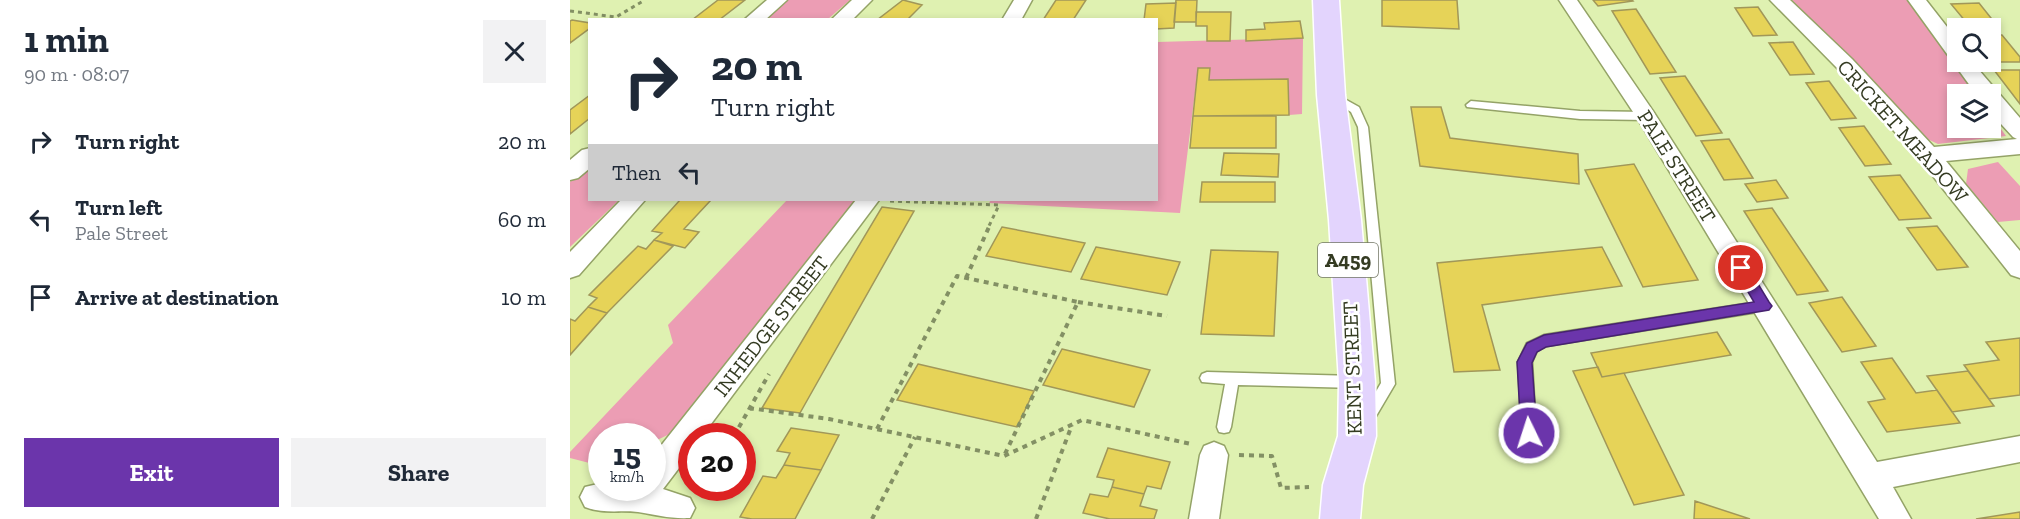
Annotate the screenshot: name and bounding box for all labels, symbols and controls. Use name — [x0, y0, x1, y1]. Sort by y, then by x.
text: 1 min — [24, 18, 109, 61]
map controls — [1947, 18, 2001, 138]
button: search — [1947, 18, 2001, 72]
button: close — [483, 20, 546, 83]
text: 20 m — [711, 40, 802, 91]
icon: right — [612, 42, 690, 120]
street label: CRICKET MEADOW — [1832, 54, 1974, 208]
text: 90 m · 08:07 — [24, 62, 129, 86]
button: layers — [1947, 84, 2001, 138]
text: Turn right — [711, 91, 835, 123]
street label: PALE STREET — [1632, 105, 1722, 227]
icon: right — [24, 125, 57, 158]
text: Turn right — [75, 128, 179, 155]
text: 20 m — [498, 128, 546, 155]
icon: left — [673, 156, 706, 189]
text: Then — [612, 159, 661, 186]
text: Turn left — [75, 194, 162, 221]
icon: left — [24, 203, 57, 236]
text: 60 m — [498, 206, 546, 233]
text: Pale Street — [75, 221, 168, 245]
pin — [1715, 242, 1766, 293]
road number: A459 — [1318, 243, 1378, 277]
street label: INHEDGE STREET — [708, 251, 834, 401]
icon: arrive — [1724, 251, 1757, 284]
icon: arrive — [24, 281, 57, 314]
text: Arrive at destination — [75, 284, 278, 311]
text: 10 m — [501, 284, 546, 311]
street label: KENT STREET — [1337, 301, 1367, 435]
position arrow — [1497, 401, 1561, 465]
speed limit sign: 20 — [678, 423, 756, 501]
text: 15 — [613, 437, 641, 473]
button: Exit — [24, 438, 279, 507]
button: Share — [291, 438, 546, 507]
text: km/h — [610, 468, 644, 486]

